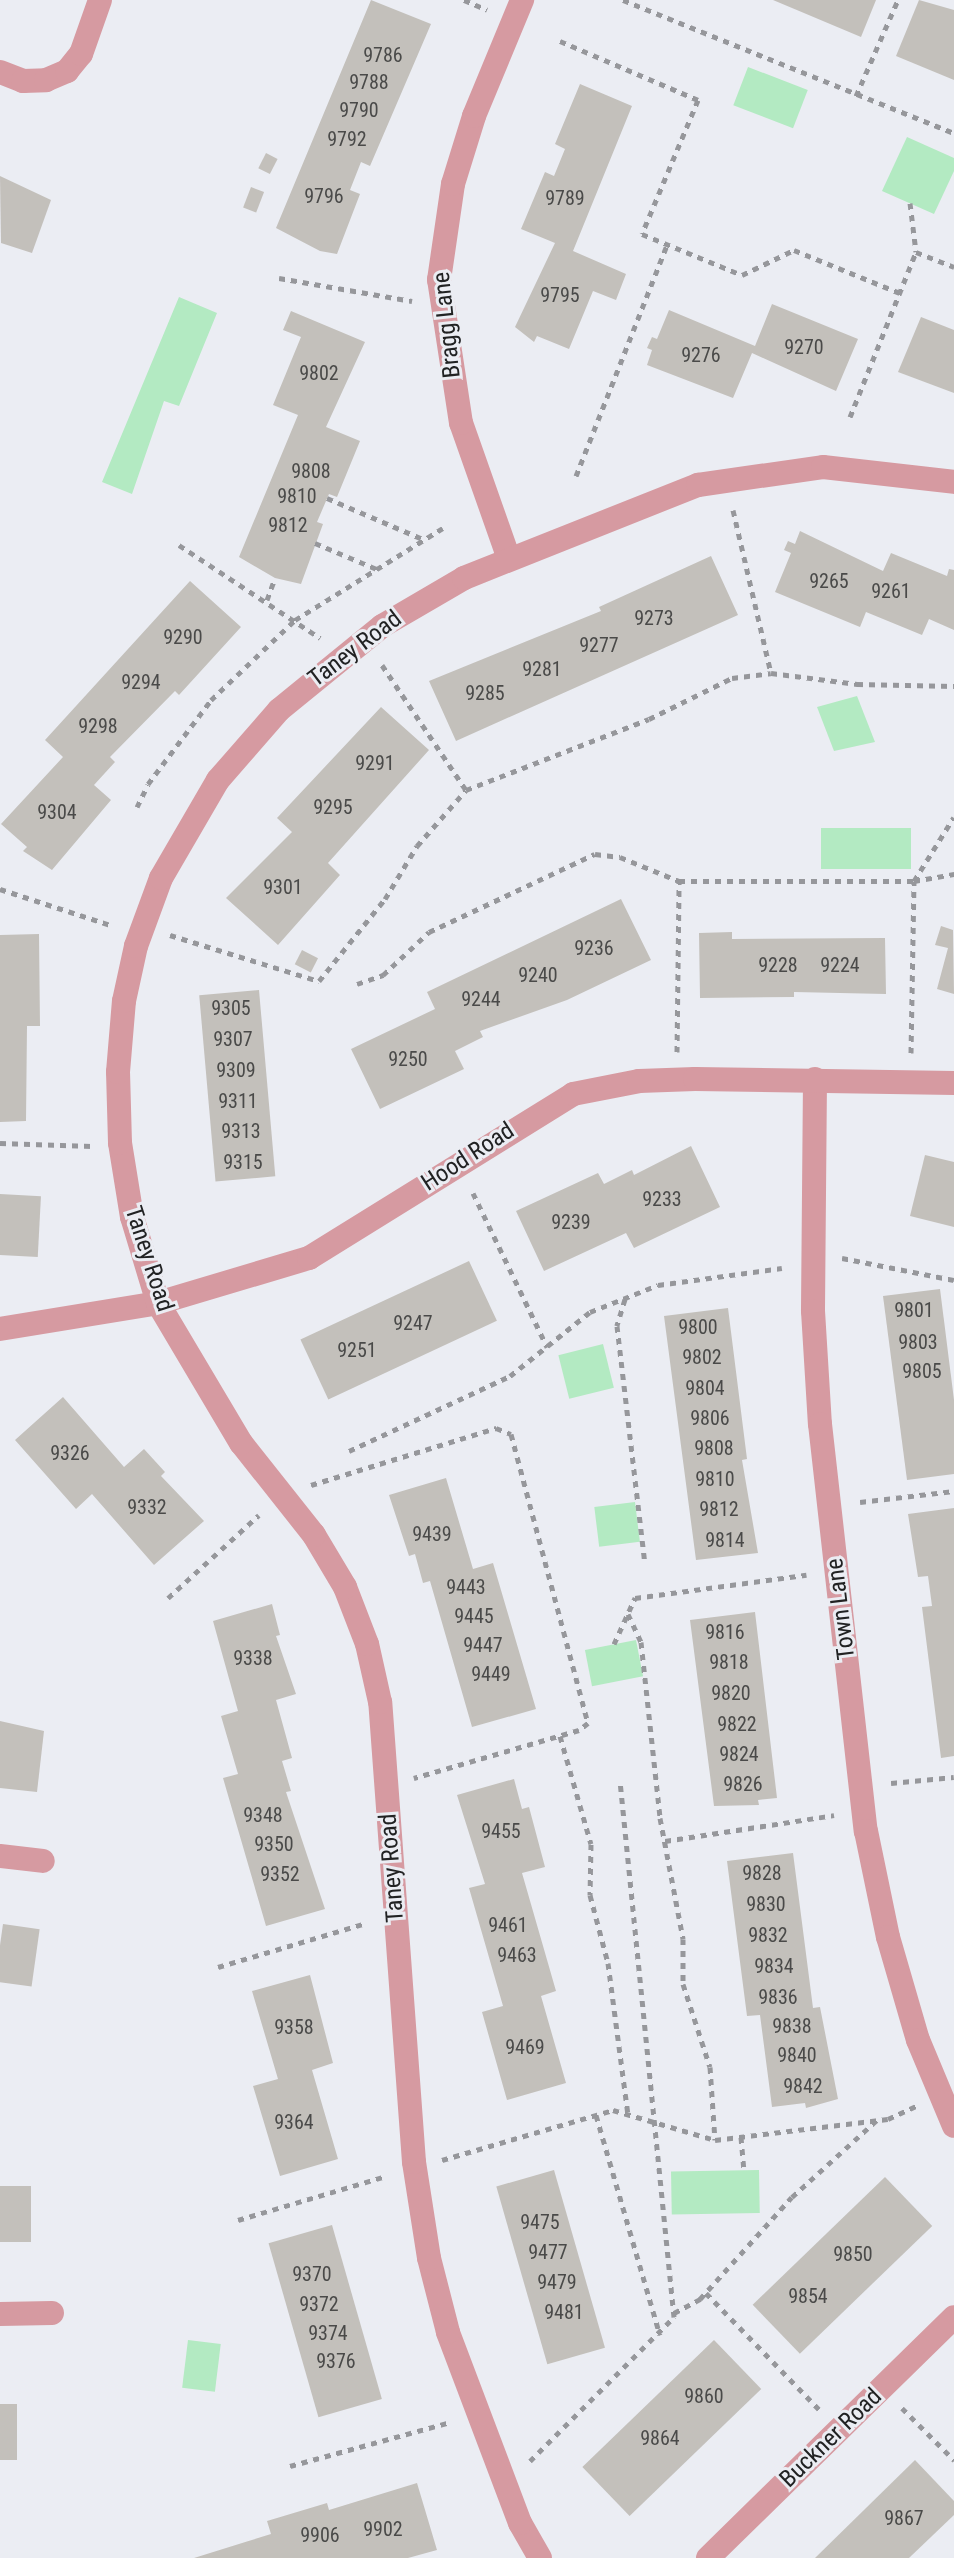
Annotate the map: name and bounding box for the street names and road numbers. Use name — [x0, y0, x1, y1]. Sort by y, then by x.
street label: Bragg Lane — [427, 271, 467, 379]
street label: Taney Road — [303, 605, 407, 693]
street label: Hood Road — [416, 1116, 520, 1198]
street label: Taney Road — [118, 1203, 180, 1315]
street label: Town Lane — [820, 1557, 862, 1661]
street label: Taney Road — [374, 1813, 410, 1923]
street label: Buckner Road — [774, 2382, 888, 2494]

